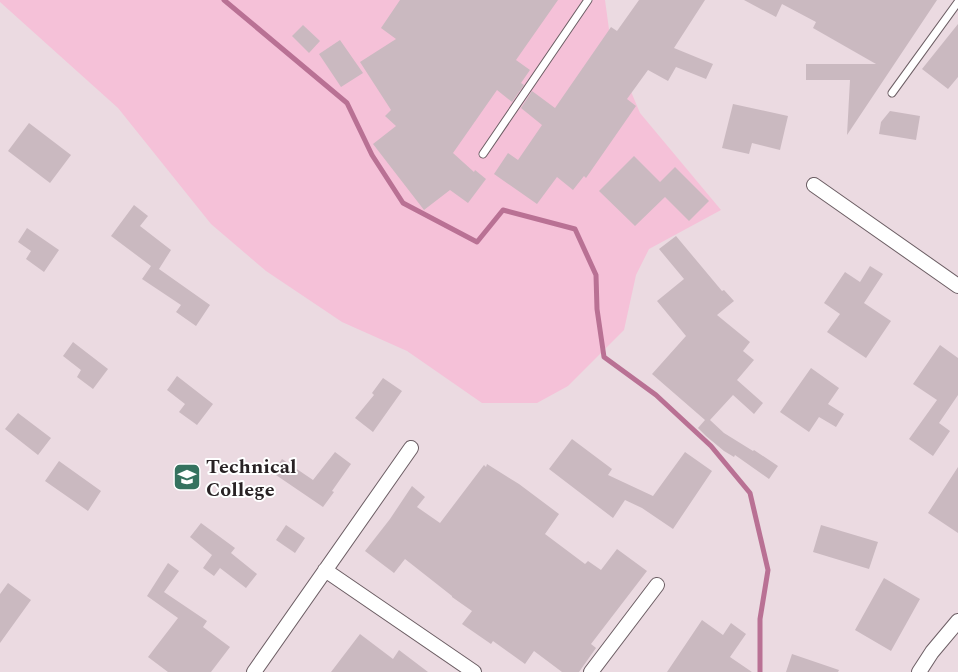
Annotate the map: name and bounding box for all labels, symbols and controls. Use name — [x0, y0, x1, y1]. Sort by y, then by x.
place label: Technical College — [206, 452, 296, 505]
school or university icon: Technical College — [172, 462, 202, 492]

